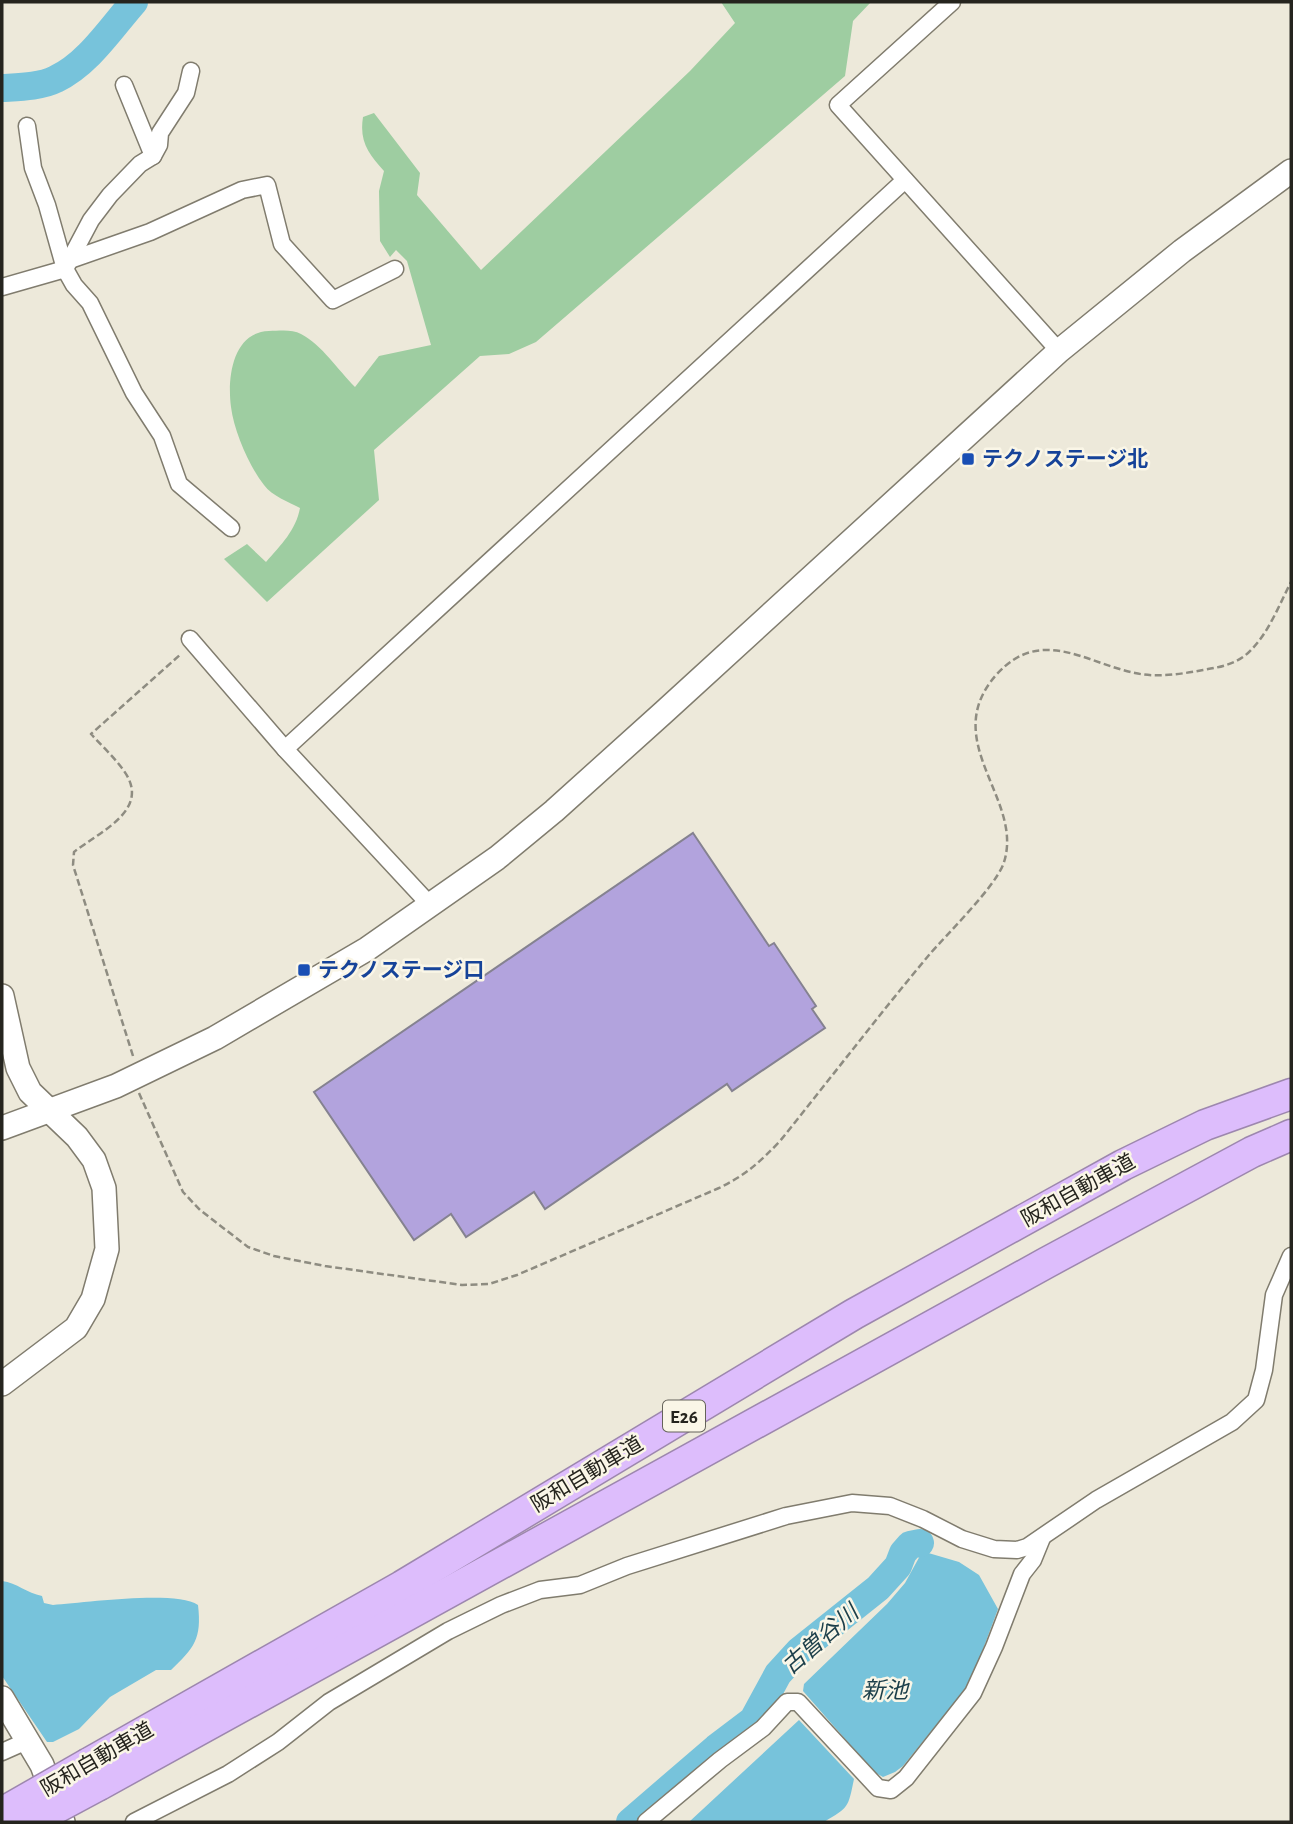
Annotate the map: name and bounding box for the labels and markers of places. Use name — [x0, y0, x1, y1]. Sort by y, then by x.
place label: テクノステージ北 — [982, 448, 1148, 470]
marker: テクノステージ北 — [960, 451, 976, 467]
place label: テクノステージ口 — [318, 959, 484, 981]
marker: テクノステージ口 — [296, 962, 312, 978]

